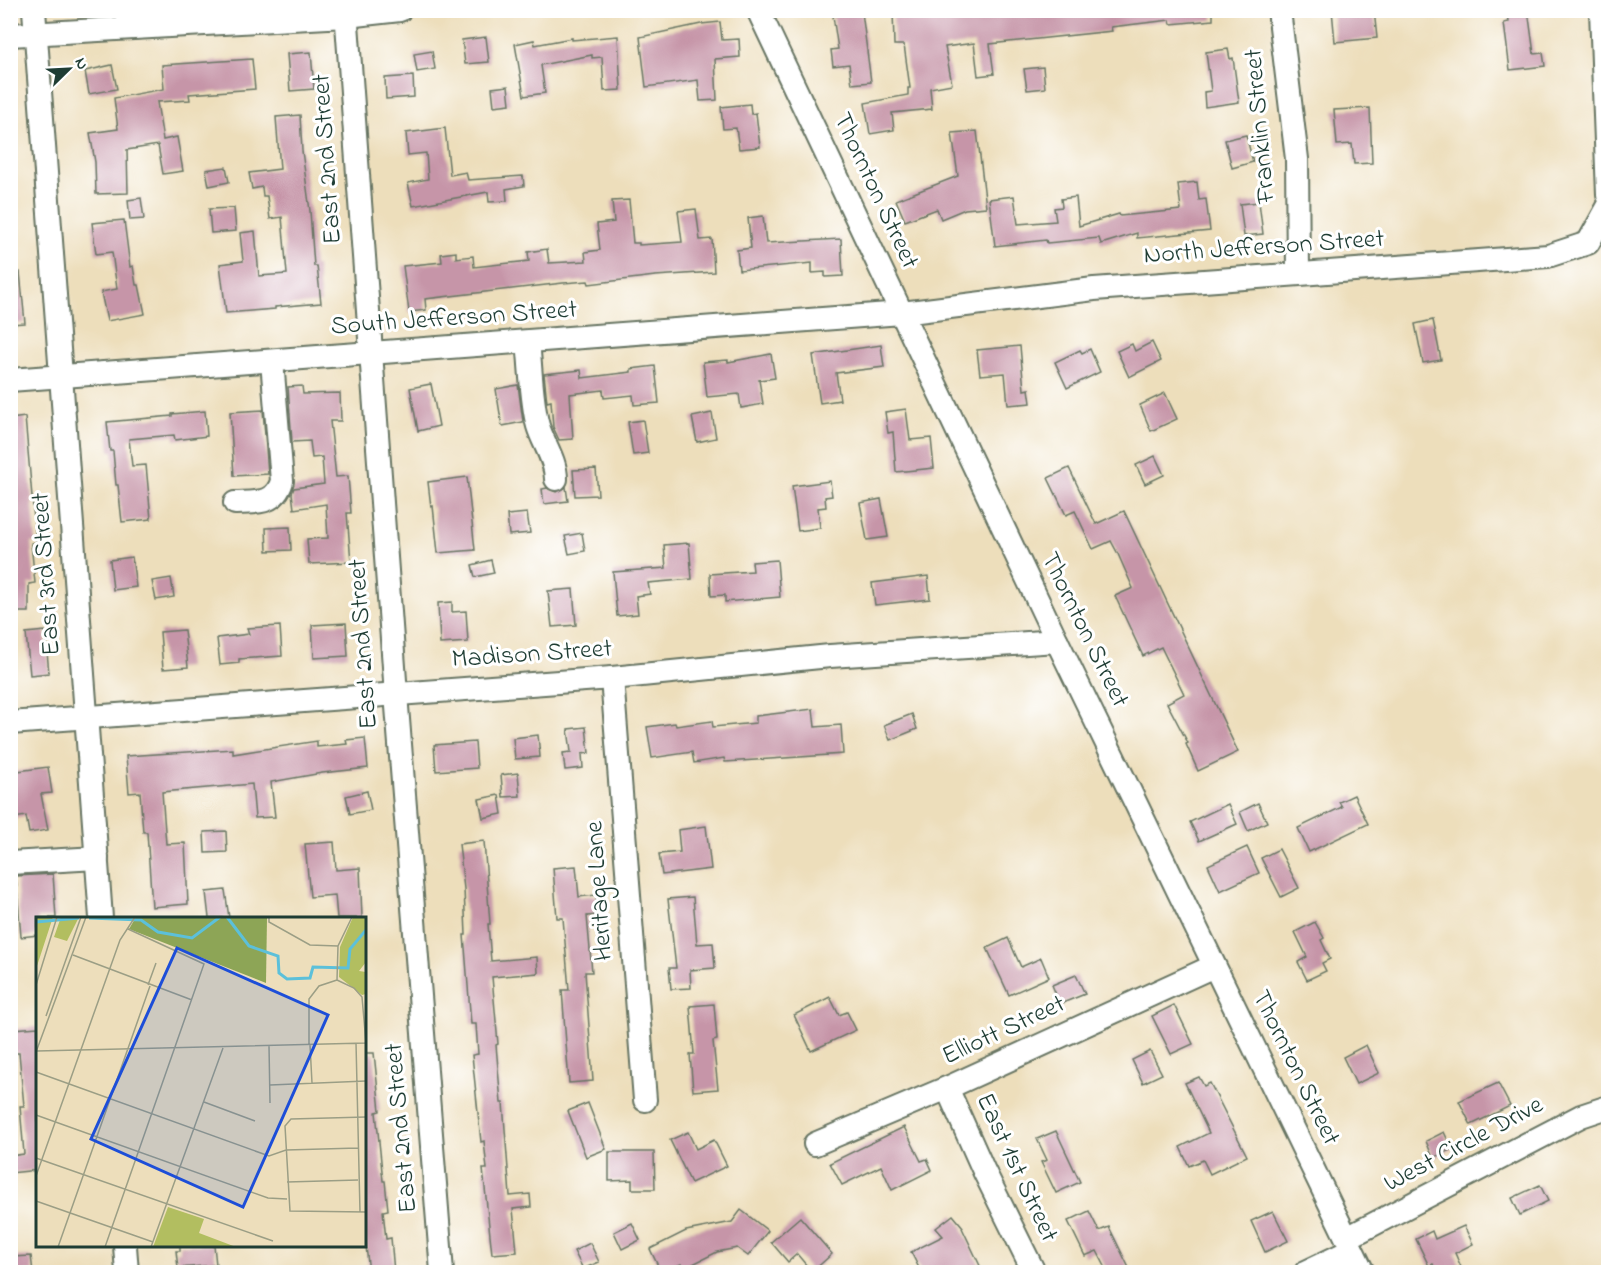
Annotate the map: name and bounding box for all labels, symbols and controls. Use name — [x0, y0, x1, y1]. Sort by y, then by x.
north arrow — [39, 39, 99, 99]
street label: Franklin Street — [1235, 47, 1287, 206]
text: N — [68, 54, 94, 74]
street label: East 2nd Street — [303, 72, 353, 245]
street label: Thornton Street — [822, 107, 928, 276]
street label: North Jefferson Street — [1142, 221, 1386, 275]
street label: South Jefferson Street — [330, 291, 579, 347]
street label: East 3rd Street — [22, 491, 72, 657]
street label: Thornton Street — [1030, 546, 1138, 714]
street label: East 2nd Street — [339, 557, 389, 730]
street label: Madison Street — [451, 630, 614, 680]
street label: Heritage Lane — [576, 819, 624, 962]
inset map — [36, 917, 366, 1247]
street label: Thornton Street — [1241, 984, 1349, 1152]
street label: Elliott Street — [936, 986, 1072, 1076]
street label: East 2nd Street — [376, 1041, 428, 1215]
street label: East 1st Street — [965, 1087, 1067, 1249]
street label: West Circle Drive — [1378, 1087, 1551, 1203]

